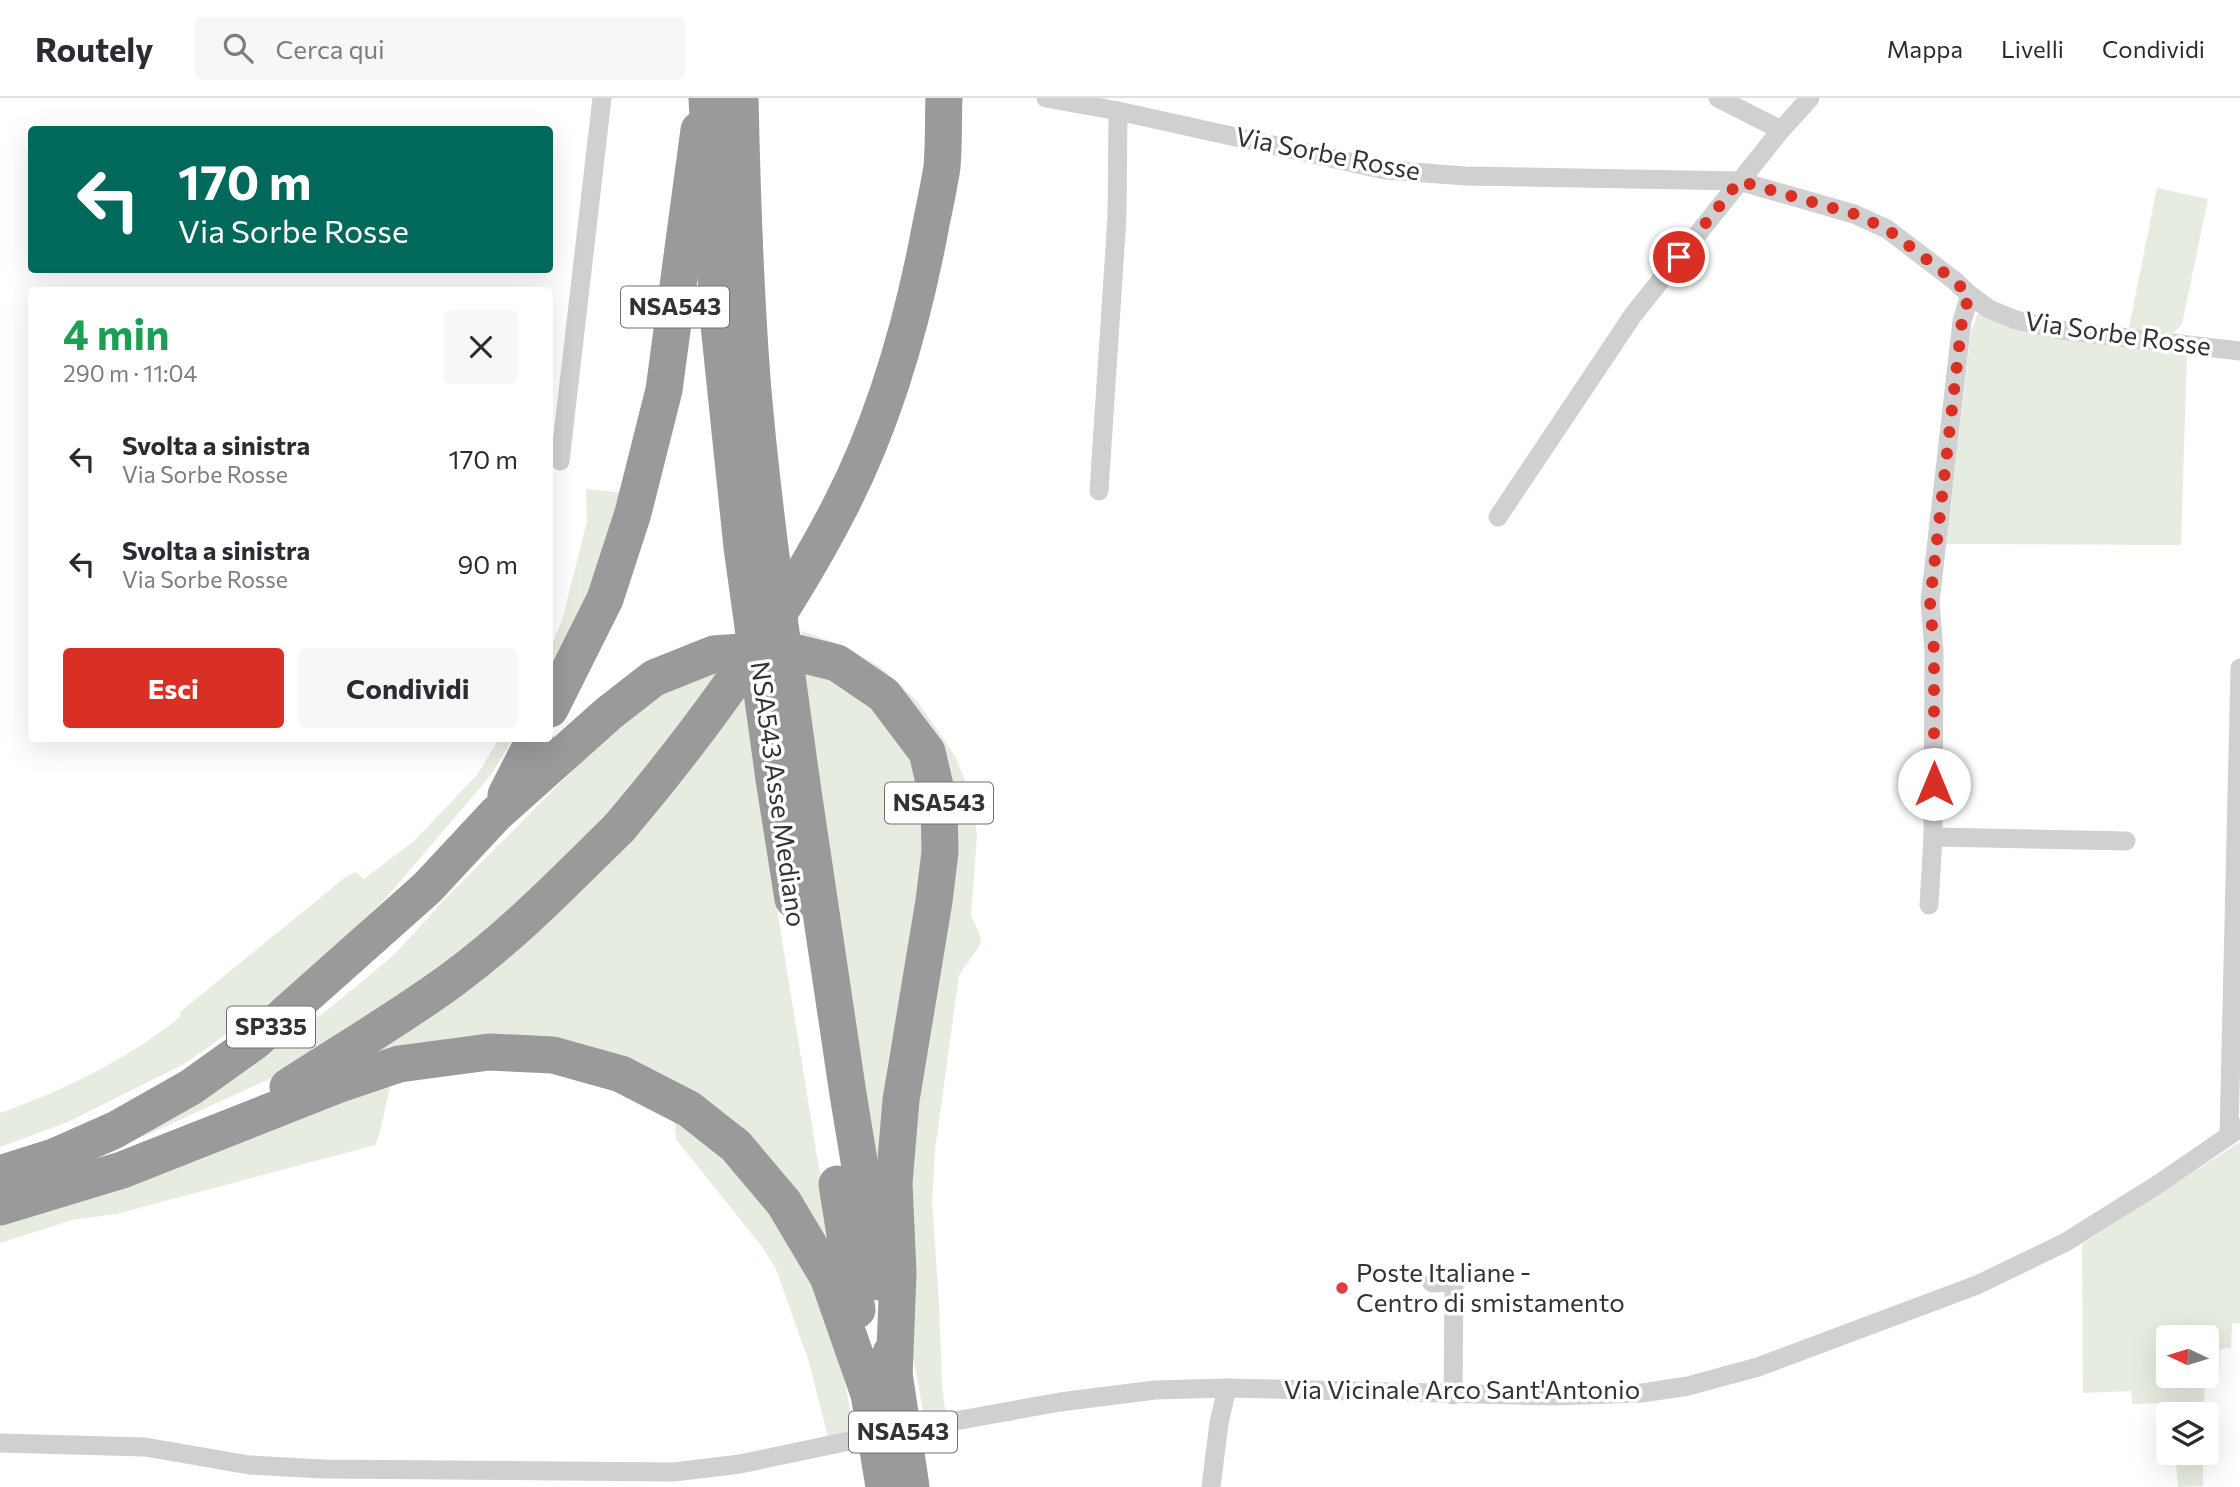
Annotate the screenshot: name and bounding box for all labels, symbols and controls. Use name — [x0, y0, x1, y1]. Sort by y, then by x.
search box — [195, 17, 685, 80]
text: Routely — [35, 28, 153, 69]
icon: search — [219, 29, 257, 67]
text: Cerca qui — [275, 33, 385, 64]
text: Mappa — [1887, 34, 1963, 63]
text: Livelli — [2001, 34, 2064, 63]
text: Condividi — [2102, 34, 2205, 63]
street label: Via Sorbe Rosse — [1233, 119, 1423, 186]
text: 170 m — [178, 150, 311, 210]
icon: left — [63, 154, 154, 245]
text: Via Sorbe Rosse — [178, 210, 409, 250]
pin — [1649, 227, 1709, 287]
icon: arrive — [1660, 238, 1698, 276]
road number: NSA543 — [621, 286, 729, 328]
street label: Via Sorbe Rosse — [2023, 304, 2213, 361]
text: 4 min — [63, 307, 169, 359]
button: close — [444, 310, 518, 384]
text: 290 m · 11:04 — [63, 359, 197, 387]
text: Svolta a sinistra — [122, 429, 310, 460]
icon: left — [63, 440, 101, 478]
text: 170 m — [449, 443, 518, 474]
text: Via Sorbe Rosse — [122, 460, 288, 488]
text: Svolta a sinistra — [122, 534, 310, 565]
icon: left — [63, 545, 101, 583]
text: 90 m — [458, 548, 518, 579]
text: Via Sorbe Rosse — [122, 565, 288, 593]
button: Esci — [63, 648, 284, 728]
button: Condividi — [298, 648, 518, 728]
street label: NSA543 Asse Mediano — [746, 659, 813, 928]
position arrow — [1897, 747, 1971, 821]
road number: NSA543 — [885, 782, 993, 824]
road number: SP335 — [227, 1007, 315, 1048]
place label: Poste Italiane - Centro di smistamento — [1356, 1256, 1625, 1317]
marker: Poste Italiane - Centro di smistamento — [1334, 1280, 1350, 1296]
north arrow — [2156, 1325, 2219, 1388]
map controls — [2156, 1325, 2219, 1465]
street label: Via Vicinale Arco Sant'Antonio — [1284, 1373, 1640, 1404]
button: layers — [2156, 1402, 2219, 1465]
road number: NSA543 — [849, 1412, 957, 1452]

